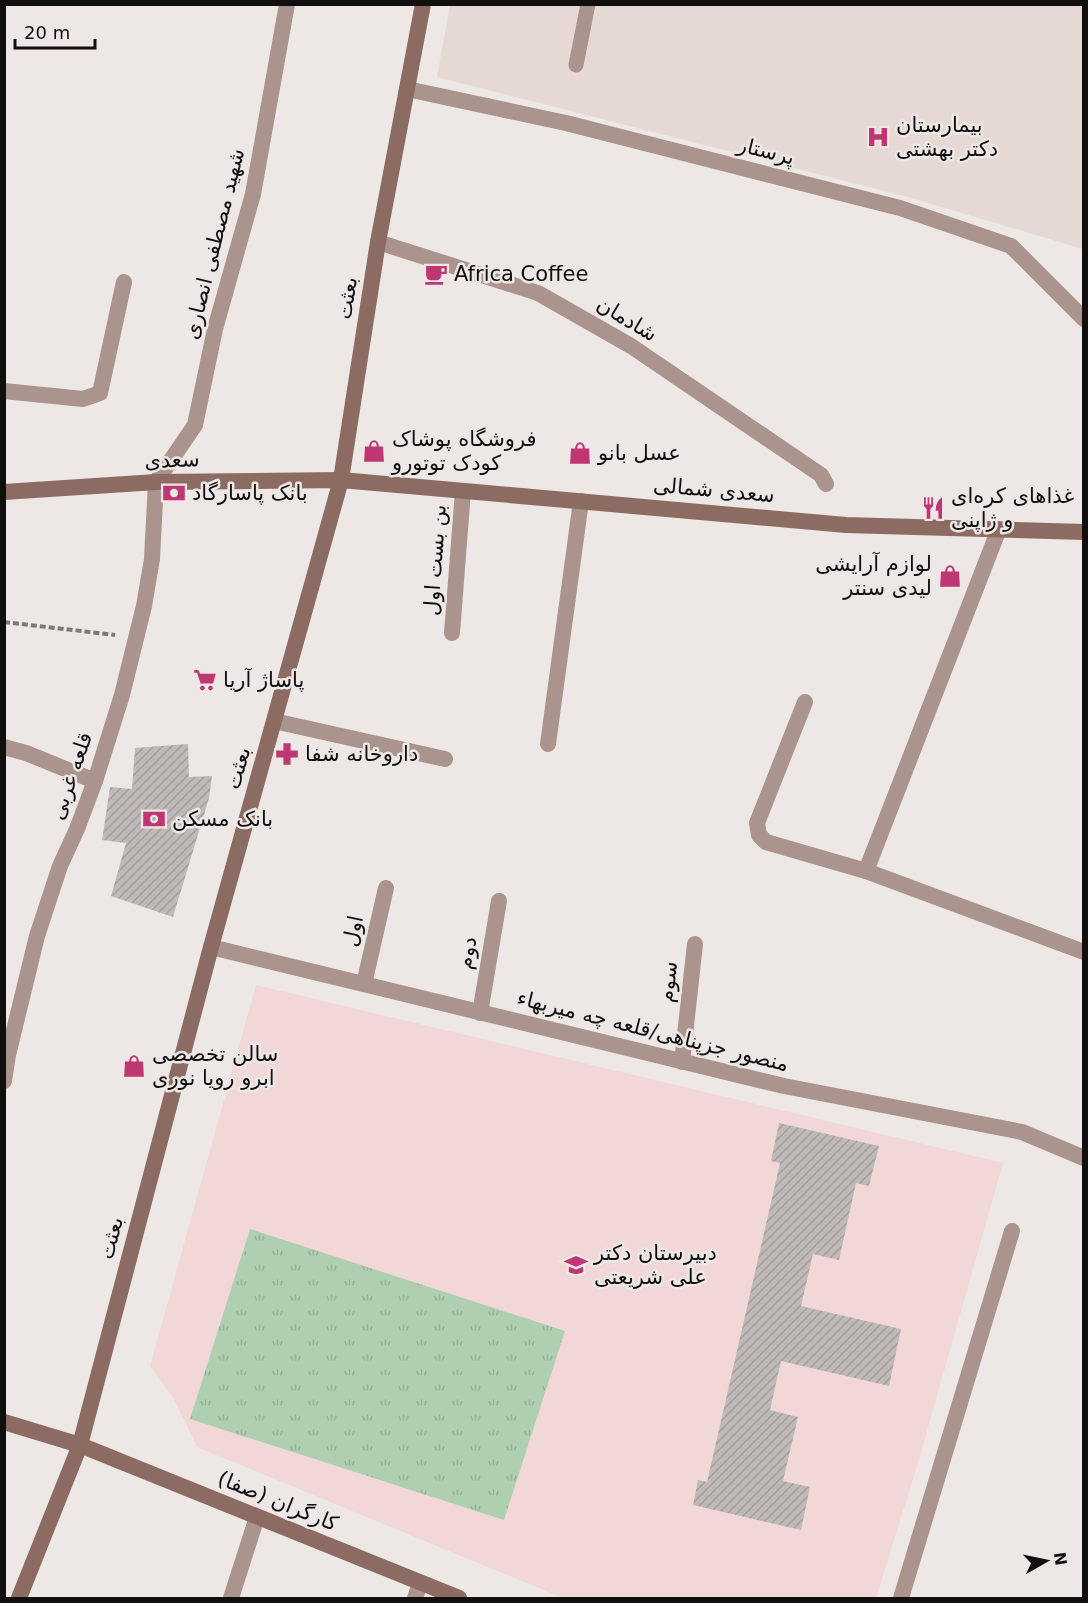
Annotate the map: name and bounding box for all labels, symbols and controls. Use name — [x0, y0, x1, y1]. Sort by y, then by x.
scale bar — [15, 12, 94, 50]
text: 20 m — [24, 22, 70, 43]
place label: بیمارستان دکتر بهشتی — [896, 113, 998, 161]
hospital icon: بیمارستان دکتر بهشتی — [865, 124, 891, 150]
street label: پرستار — [734, 132, 797, 170]
street label: شهید مصطفی انصاری — [179, 146, 249, 342]
cafe icon: Africa Coffee — [423, 261, 449, 287]
place label: Africa Coffee — [454, 262, 588, 286]
street label: بعثت — [332, 275, 362, 321]
street label: شادمان — [592, 292, 662, 346]
place label: فروشگاه پوشاک کودک توتورو — [391, 427, 537, 475]
shop icon: فروشگاه پوشاک کودک توتورو — [361, 438, 387, 464]
shop icon: عسل بانو — [567, 440, 593, 466]
place label: عسل بانو — [597, 441, 681, 465]
street label: سعدی — [144, 447, 200, 473]
street label: سعدی شمالی — [652, 473, 776, 507]
bank icon: بانک پاسارگاد — [161, 480, 187, 506]
place label: بانک پاسارگاد — [192, 481, 308, 505]
place label: غذاهای کره‌ای و ژاپنی — [951, 484, 1074, 532]
restaurant icon: غذاهای کره‌ای و ژاپنی — [920, 495, 946, 521]
street label: بن بست اول — [419, 503, 451, 617]
place label: لوازم آرایشی لیدی سنتر — [815, 551, 932, 600]
shop icon: لوازم آرایشی لیدی سنتر — [937, 563, 963, 589]
supermarket icon: پاساژ آریا — [192, 667, 218, 693]
place label: پاساژ آریا — [223, 667, 304, 692]
street label: قلعه غربی — [45, 729, 97, 823]
pharmacy icon: داروخانه شفا — [274, 741, 300, 767]
place label: داروخانه شفا — [305, 742, 418, 766]
street label: بعثت — [221, 744, 255, 792]
bank icon: بانک مسکن — [141, 806, 167, 832]
place label: بانک مسکن — [172, 807, 273, 831]
street label: اول — [338, 913, 368, 949]
street label: دوم — [453, 935, 481, 971]
street label: سوم — [654, 960, 682, 1004]
street label: منصور جزپناهی/قلعه چه میربهاء — [515, 986, 791, 1076]
place label: سالن تخصصی ابرو رویا نوری — [152, 1042, 278, 1090]
shop icon: سالن تخصصی ابرو رویا نوری — [121, 1053, 147, 1079]
street label: بعثت — [94, 1214, 128, 1262]
place label: دبیرستان دکتر علی شریعتی — [593, 1241, 717, 1289]
school or university icon: دبیرستان دکتر علی شریعتی — [563, 1252, 589, 1278]
street label: کارگران (صفا) — [214, 1466, 342, 1536]
north arrow — [1016, 1531, 1076, 1591]
text: N — [1050, 1551, 1071, 1567]

